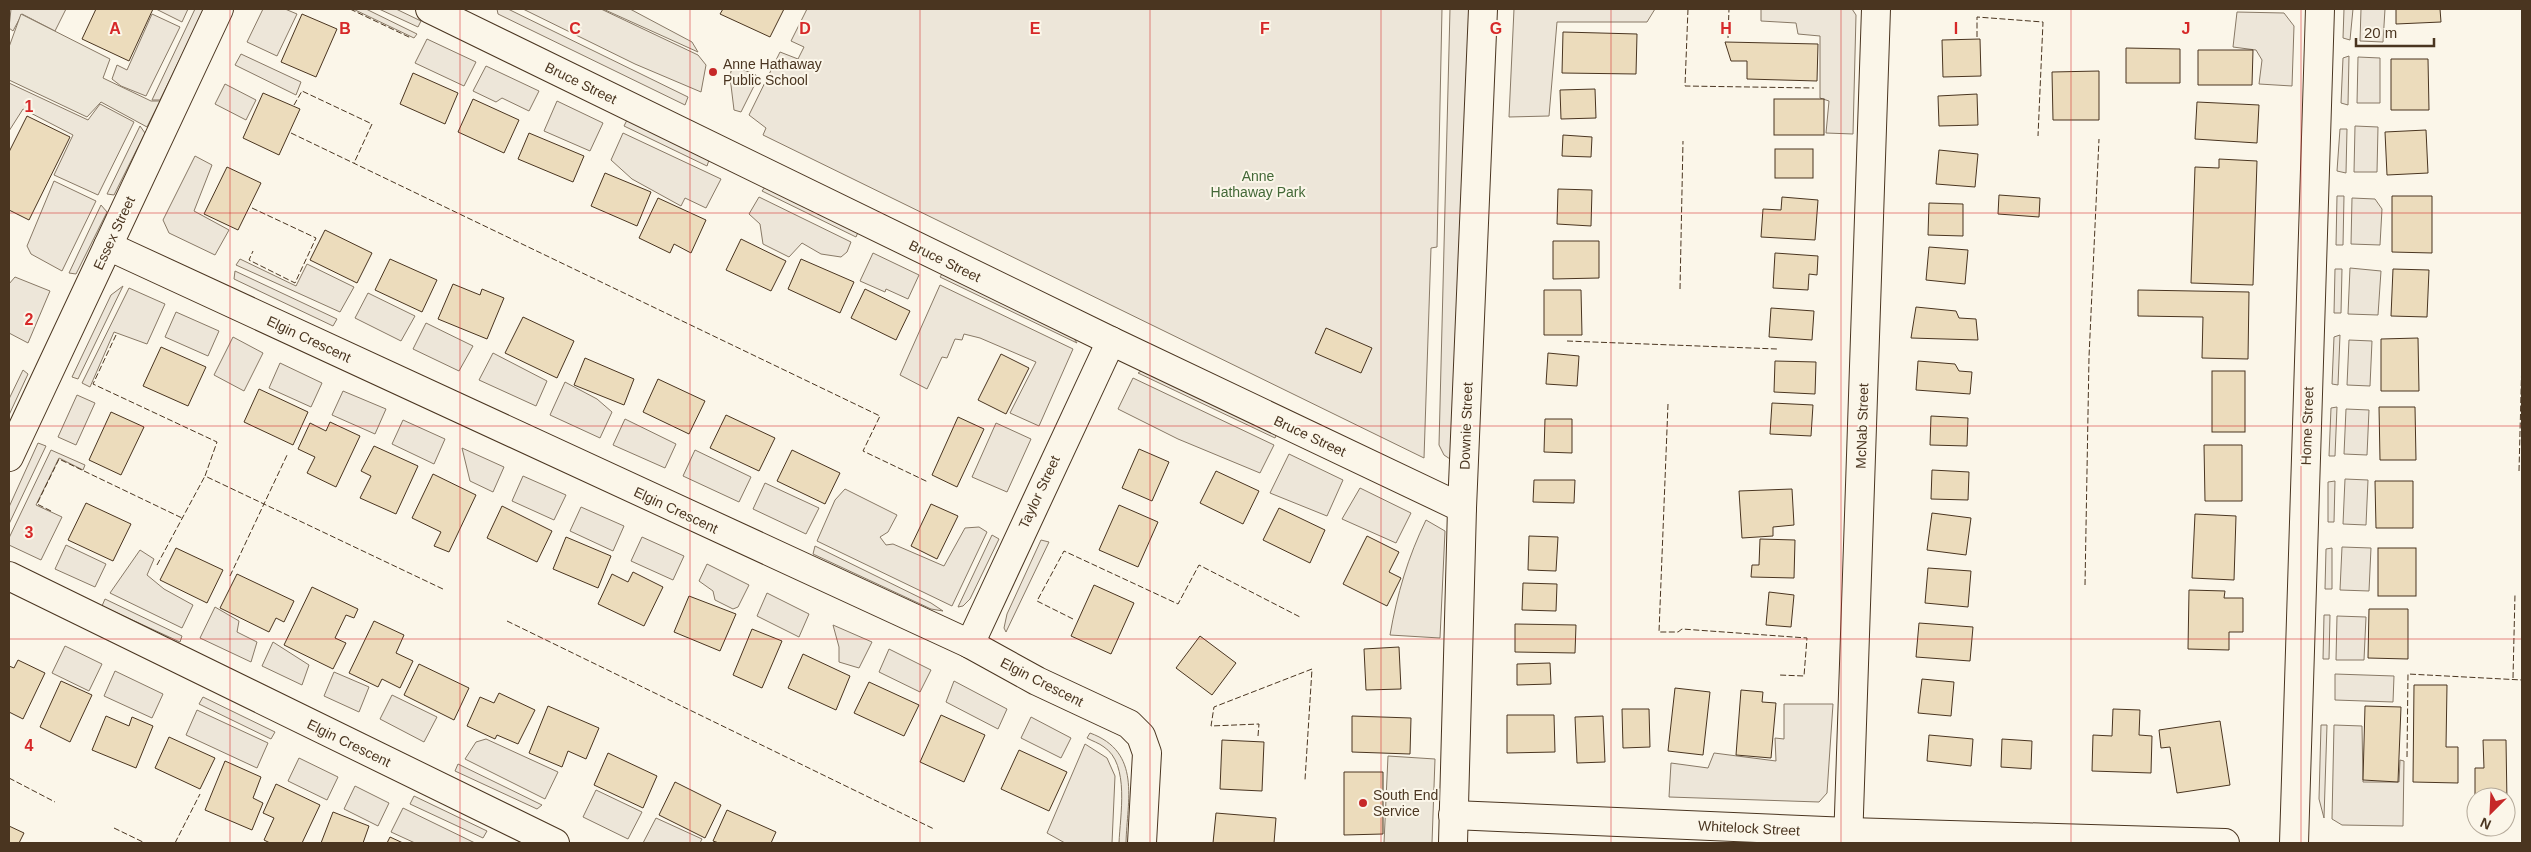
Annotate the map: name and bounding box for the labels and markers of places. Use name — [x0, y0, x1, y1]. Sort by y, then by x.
place label: Anne Hathaway Public School — [723, 56, 822, 88]
marker: Anne Hathaway Public School — [707, 66, 719, 78]
place label: South End Service — [1373, 787, 1438, 819]
marker: South End Service — [1357, 797, 1369, 809]

